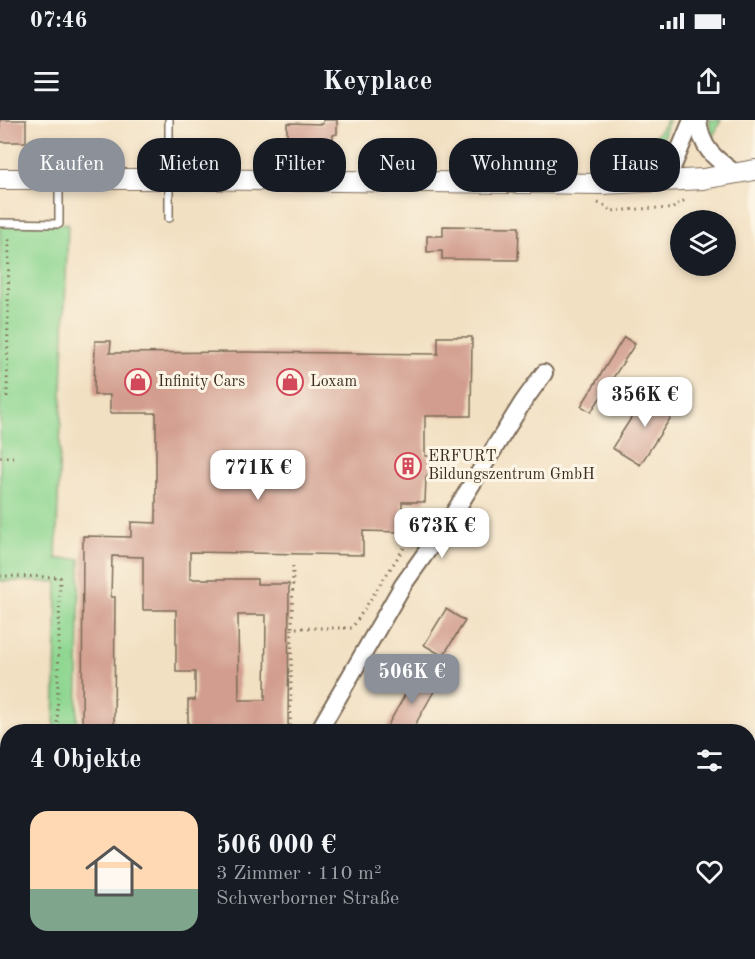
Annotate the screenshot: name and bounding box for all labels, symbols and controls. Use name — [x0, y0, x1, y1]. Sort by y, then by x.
text: 07:46 — [30, 10, 87, 32]
icon: menu — [30, 65, 63, 98]
icon: share — [692, 65, 725, 98]
text: Keyplace — [323, 68, 432, 95]
chip: Kaufen — [18, 138, 125, 192]
chip: Mieten — [137, 138, 241, 192]
chip: Filter — [253, 138, 346, 192]
chip: Neu — [358, 138, 437, 192]
chip: Wohnung — [449, 138, 578, 192]
chip: Haus — [590, 138, 680, 192]
map controls — [670, 210, 736, 276]
button: layers — [670, 210, 736, 276]
shop icon: Infinity Cars — [123, 367, 153, 397]
shop icon: Loxam — [275, 367, 305, 397]
place label: Infinity Cars — [158, 374, 245, 390]
place label: Loxam — [310, 374, 357, 390]
pin: 356K € — [596, 377, 694, 428]
text: 356K € — [611, 386, 679, 406]
place label: ERFURT Bildungszentrum GmbH — [428, 449, 595, 483]
pin: 771K € — [209, 450, 307, 501]
building icon: ERFURT Bildungszentrum GmbH — [393, 451, 423, 481]
text: 771K € — [224, 459, 292, 479]
pin: 673K € — [393, 508, 491, 559]
text: 673K € — [408, 517, 476, 537]
pin: 506K € — [363, 654, 461, 705]
text: 506K € — [378, 663, 446, 683]
icon: filters — [693, 744, 726, 777]
text: 4 Objekte — [30, 747, 142, 773]
text: 506 000 € — [216, 833, 336, 859]
icon: home — [78, 835, 150, 907]
icon: heart — [693, 855, 726, 888]
text: 3 Zimmer · 110 m² — [216, 864, 381, 884]
text: Schwerborner Straße — [216, 889, 399, 909]

